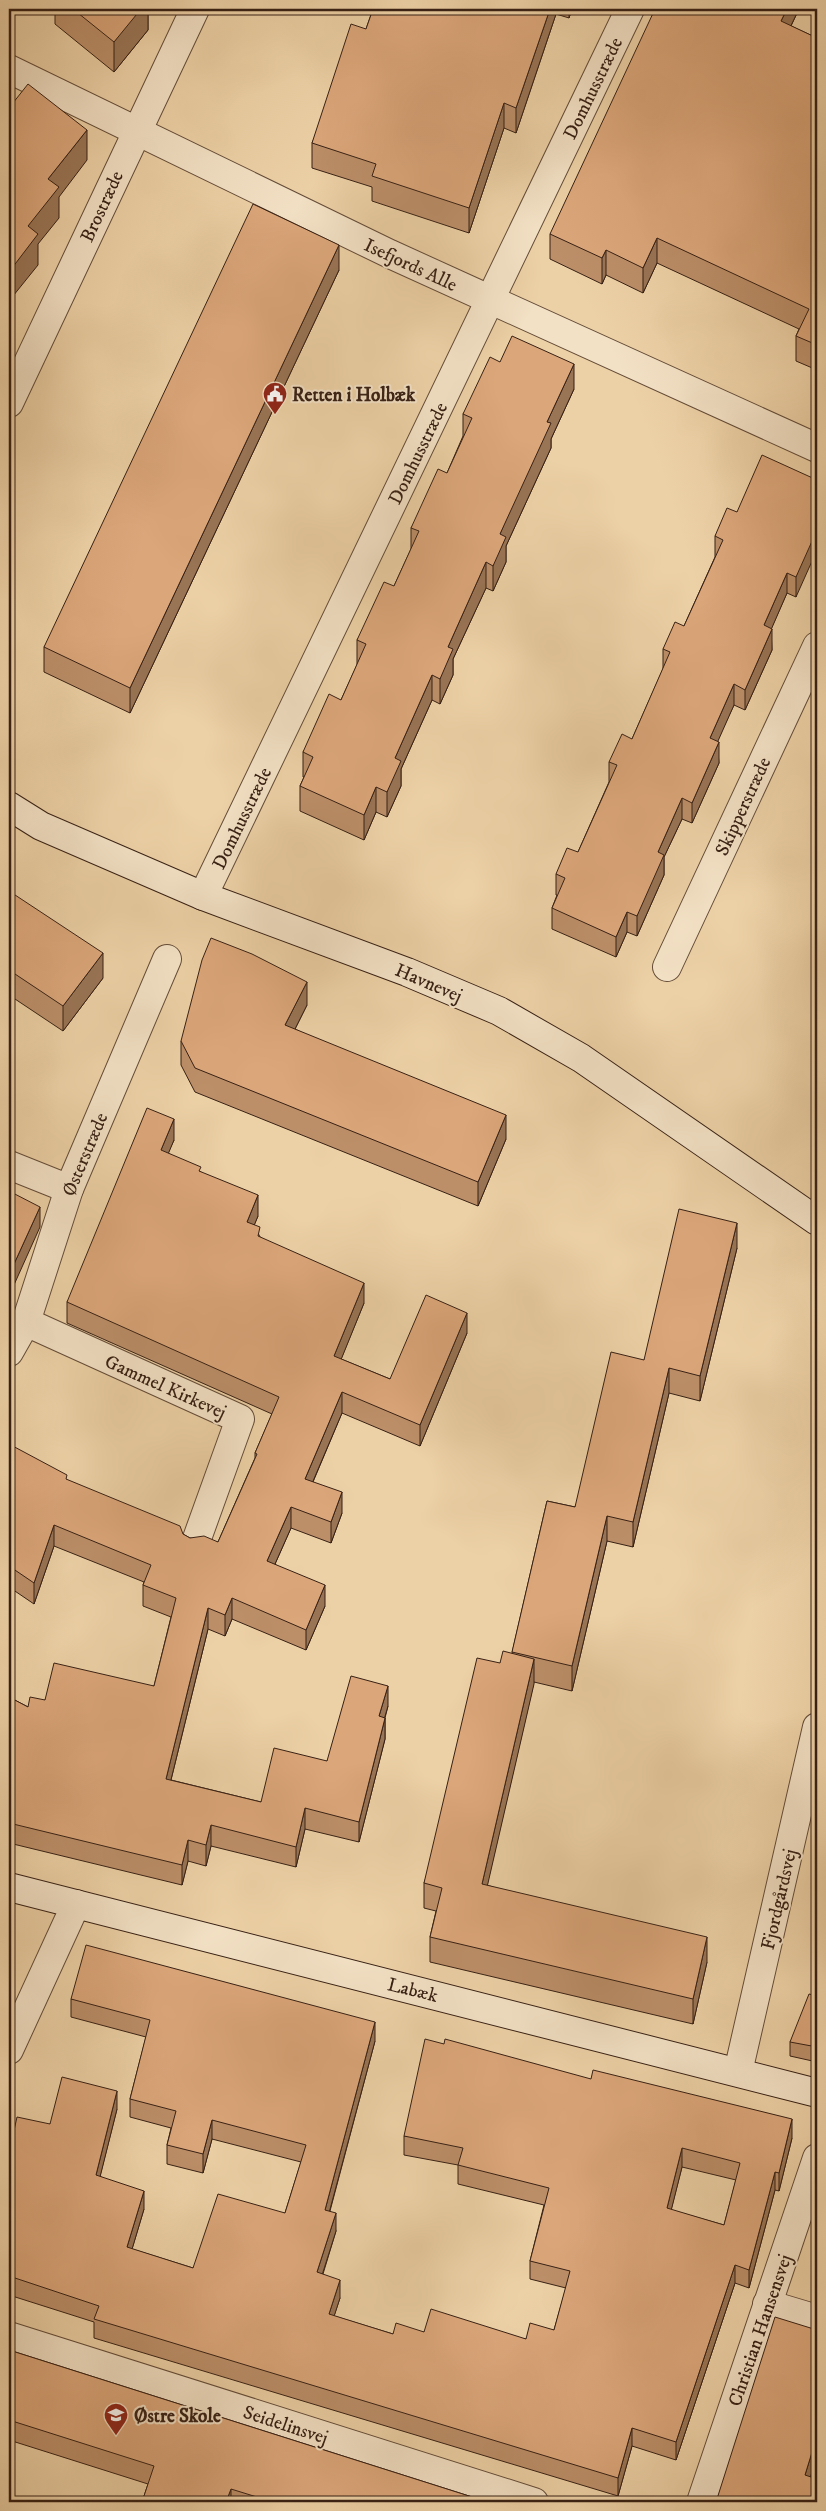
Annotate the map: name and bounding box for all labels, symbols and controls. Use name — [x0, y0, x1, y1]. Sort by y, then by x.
street label: Domhusstræde — [559, 34, 628, 143]
street label: Brostræde — [76, 167, 129, 246]
street label: Isefjords Alle — [360, 234, 461, 297]
public building icon: Retten i Holbæk — [262, 381, 288, 415]
place label: Retten i Holbæk — [292, 384, 416, 407]
street label: Domhusstræde — [384, 399, 453, 508]
street label: Skipperstræde — [711, 754, 776, 860]
street label: Domhusstræde — [208, 764, 277, 873]
street label: Havnevej — [391, 959, 466, 1008]
street label: Østerstræde — [57, 1109, 113, 1200]
street label: Gammel Kirkevej — [101, 1350, 230, 1424]
street label: Fjordgårdsvej — [757, 1847, 802, 1952]
street label: Labæk — [385, 1973, 441, 2008]
street label: Christian Hansensvej — [724, 2251, 797, 2409]
street label: Seidelinsvej — [240, 2401, 331, 2450]
school or university icon: Østre Skole — [103, 2402, 129, 2436]
place label: Østre Skole — [134, 2405, 221, 2428]

